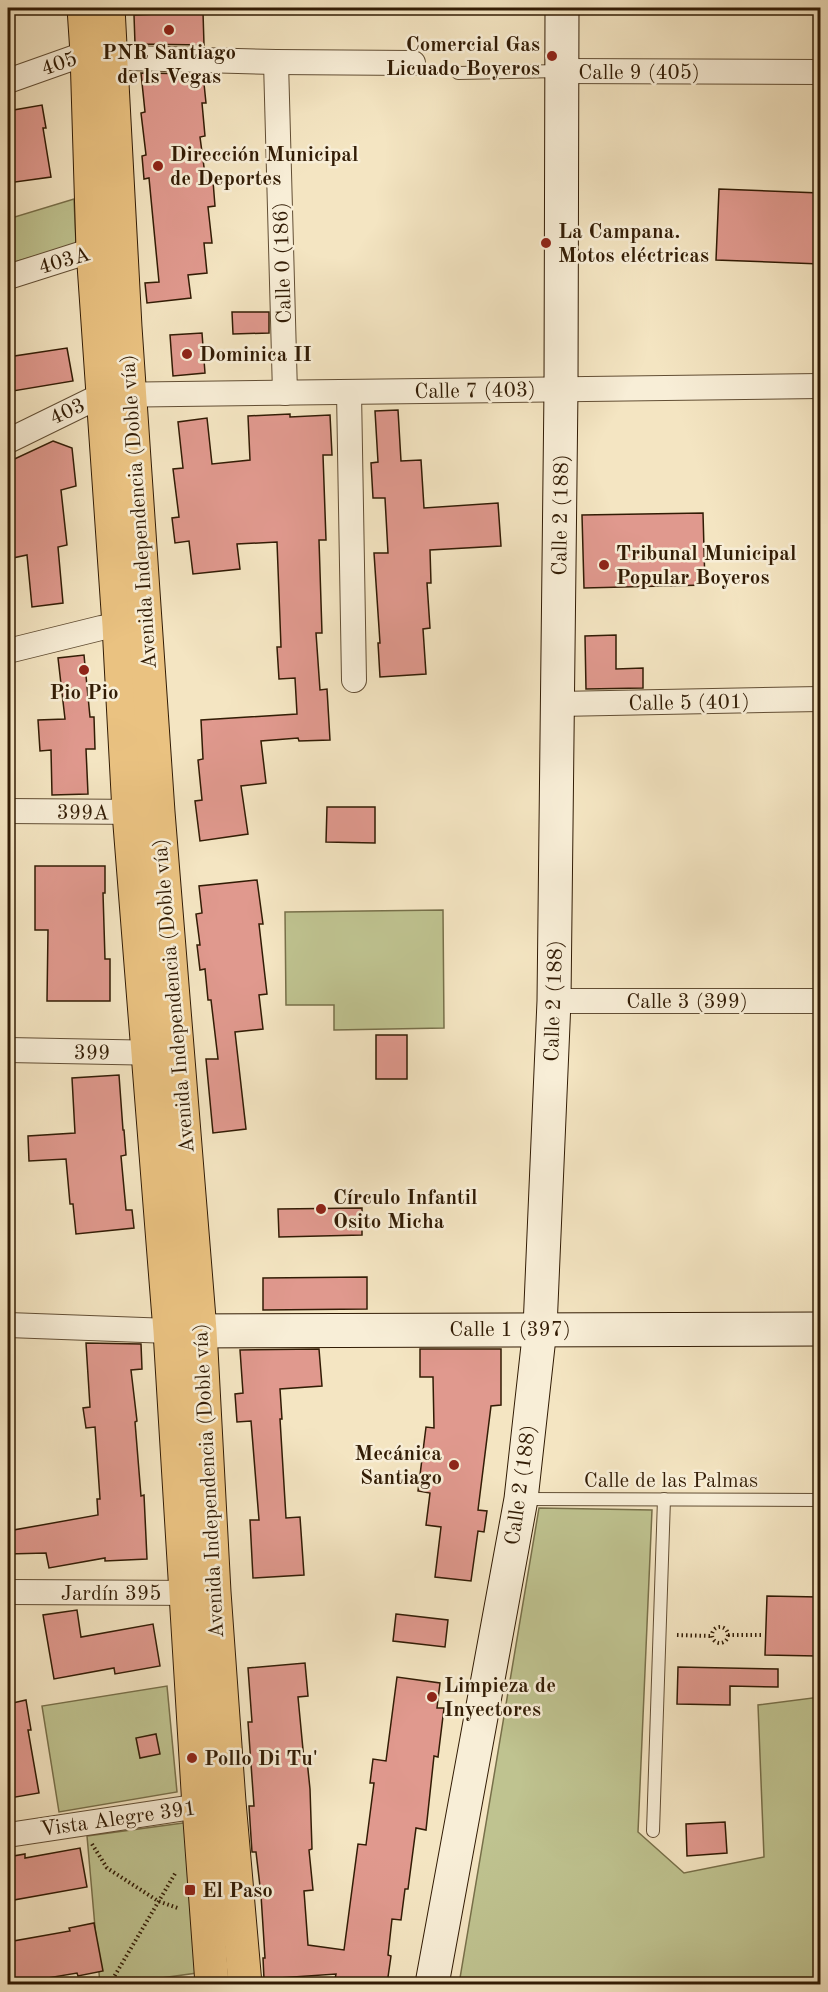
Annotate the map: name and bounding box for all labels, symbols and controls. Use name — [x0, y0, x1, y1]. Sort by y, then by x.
marker: PNR Santiago de ls Vegas — [162, 23, 176, 37]
place label: Comercial Gas Licuado Boyeros — [386, 35, 540, 80]
place label: PNR Santiago de ls Vegas — [102, 43, 236, 88]
street label: 405 — [39, 49, 80, 80]
marker: Comercial Gas Licuado Boyeros — [545, 49, 559, 63]
street label: Calle 9 (405) — [578, 63, 700, 84]
place label: Dirección Municipal de Deportes — [170, 145, 359, 190]
marker: Dirección Municipal de Deportes — [151, 159, 165, 173]
street label: Calle 0 (186) — [271, 202, 296, 324]
place label: La Campana. Motos eléctricas — [558, 222, 709, 267]
marker: La Campana. Motos eléctricas — [539, 236, 553, 250]
street label: 403A — [36, 244, 93, 279]
place label: Dominica II — [199, 345, 312, 366]
marker: Dominica II — [180, 347, 194, 361]
street label: Avenida Independencia (Doble vía) — [118, 354, 161, 670]
street label: Calle 7 (403) — [414, 380, 536, 403]
street label: 403 — [47, 395, 89, 430]
street label: Calle 2 (188) — [550, 454, 573, 576]
place label: Tribunal Municipal Popular Boyeros — [616, 544, 796, 589]
marker: Tribunal Municipal Popular Boyeros — [597, 558, 611, 572]
marker: Pio Pio — [77, 663, 91, 677]
place label: Pio Pio — [50, 683, 118, 704]
street label: Calle 5 (401) — [628, 692, 750, 715]
street label: 399A — [56, 803, 109, 824]
street label: Avenida Independencia (Doble vía) — [150, 838, 199, 1154]
street label: Calle 2 (188) — [542, 940, 567, 1062]
street label: Calle 3 (399) — [626, 992, 748, 1013]
street label: 399 — [74, 1043, 110, 1064]
place label: Círculo Infantil Osito Micha — [333, 1188, 477, 1233]
marker: Círculo Infantil Osito Micha — [314, 1202, 328, 1216]
street label: Calle 1 (397) — [449, 1320, 571, 1341]
street label: Avenida Independencia (Doble vía) — [191, 1323, 228, 1639]
street label: Calle 2 (188) — [503, 1424, 540, 1547]
place label: Mecánica Santiago — [355, 1444, 442, 1489]
marker: Mecánica Santiago — [447, 1458, 461, 1472]
street label: Calle de las Palmas — [584, 1471, 758, 1492]
street label: Jardín 395 — [61, 1584, 161, 1605]
place label: Limpieza de Inyectores — [444, 1676, 556, 1721]
marker: Limpieza de Inyectores — [425, 1690, 439, 1704]
place label: Pollo Di Tu' — [204, 1749, 318, 1770]
marker: Pollo Di Tu' — [185, 1751, 199, 1765]
street label: Vista Alegre 391 — [39, 1798, 197, 1841]
place label: El Paso — [202, 1881, 273, 1902]
marker: El Paso — [183, 1883, 197, 1897]

